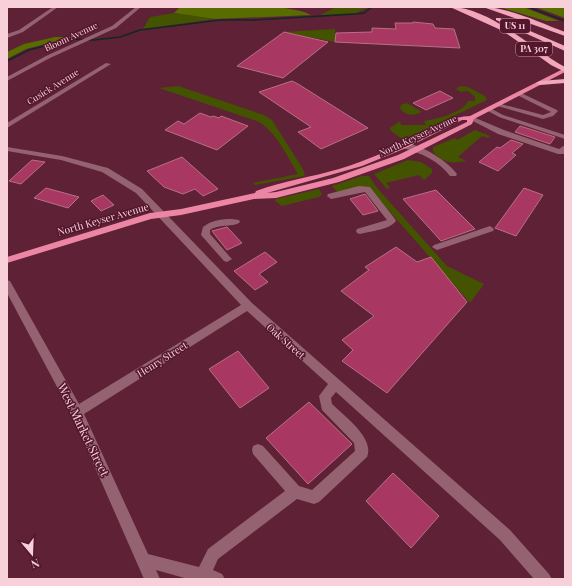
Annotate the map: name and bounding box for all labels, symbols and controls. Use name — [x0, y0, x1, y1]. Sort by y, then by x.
street label: Bloom Avenue — [42, 18, 100, 54]
road number: US 11 — [500, 19, 530, 33]
road number: PA 307 — [516, 42, 552, 56]
street label: Cusick Avenue — [24, 65, 81, 107]
street label: North Keyser Avenue — [377, 112, 459, 158]
street label: North Keyser Avenue — [56, 199, 150, 239]
street label: Oak Street — [264, 320, 309, 362]
street label: Henry Street — [134, 338, 190, 380]
street label: West Market Street — [54, 380, 114, 479]
north arrow — [12, 534, 52, 574]
text: N — [29, 556, 42, 572]

